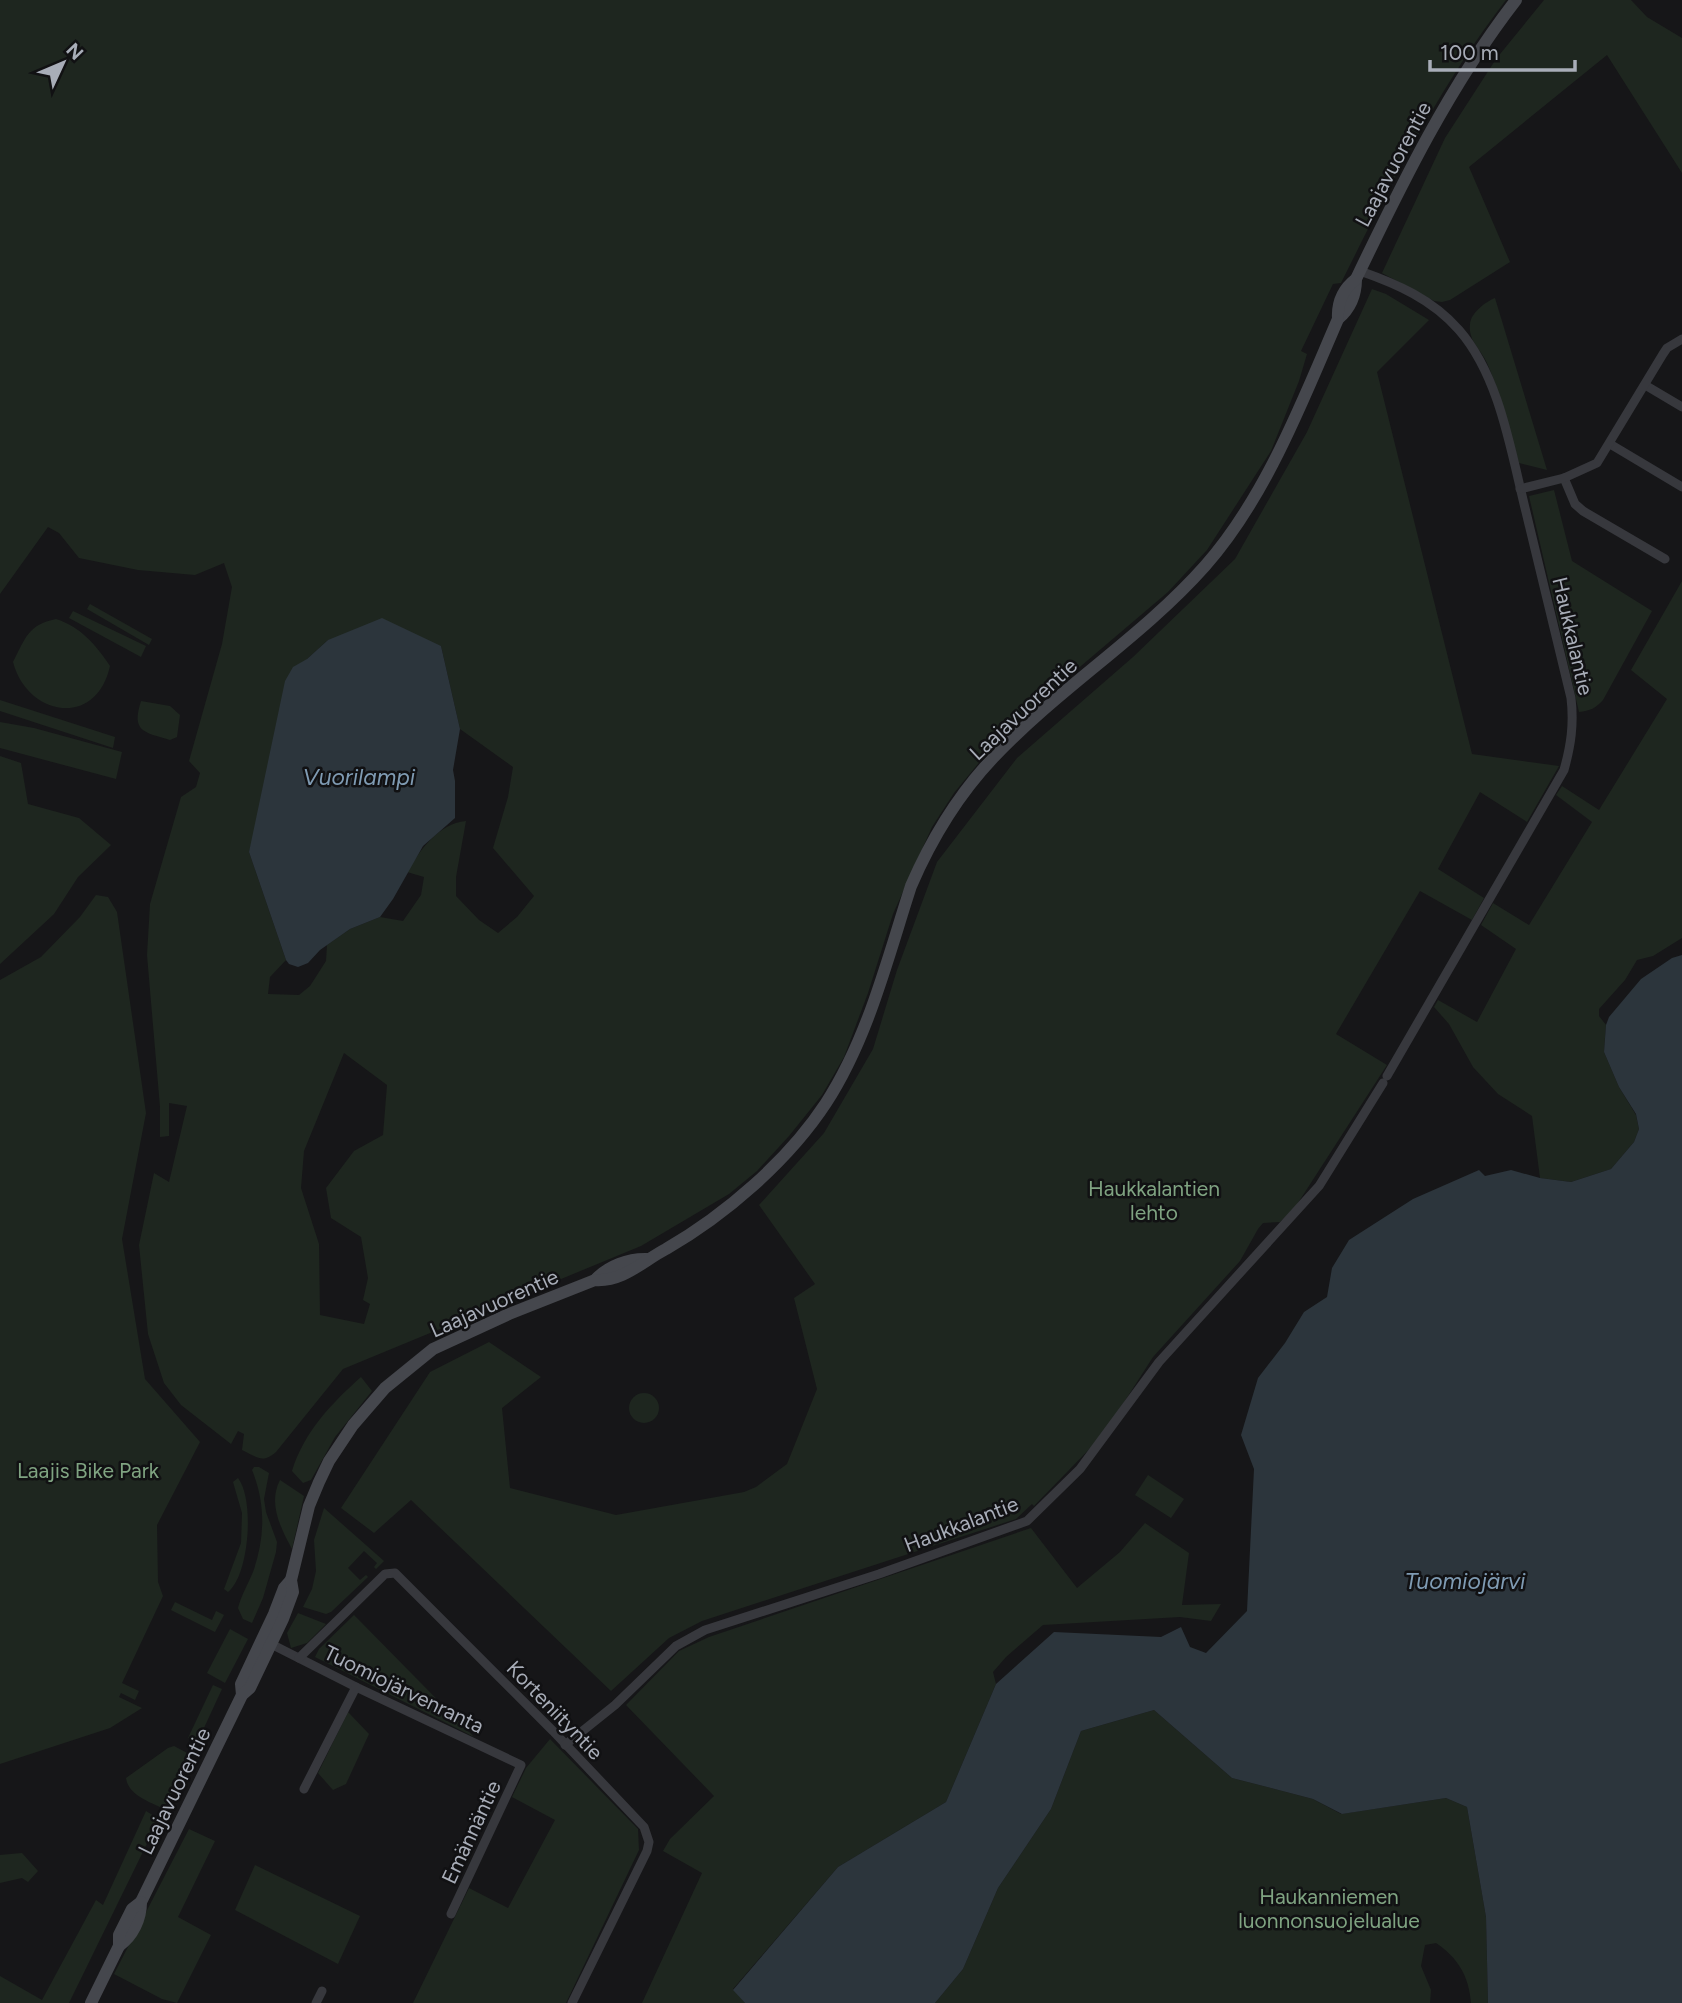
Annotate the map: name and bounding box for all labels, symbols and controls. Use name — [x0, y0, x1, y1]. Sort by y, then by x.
north arrow — [28, 28, 98, 98]
scale bar — [1430, 28, 1575, 72]
text: N — [61, 38, 88, 65]
text: 100 m — [1440, 40, 1499, 65]
street label: Laajavuorentie — [1350, 97, 1436, 231]
street label: Haukkalantie — [1547, 575, 1599, 697]
street label: Laajavuorentie — [964, 653, 1082, 765]
water label: Vuorilampi — [303, 763, 416, 791]
park label: Haukkalantien lehto — [1088, 1176, 1220, 1225]
street label: Laajavuorentie — [426, 1264, 562, 1342]
park label: Laajis Bike Park — [17, 1458, 160, 1483]
street label: Haukkalantie — [900, 1491, 1022, 1557]
water label: Tuomiojärvi — [1405, 1567, 1526, 1595]
street label: Tuomiojärvenranta — [320, 1639, 488, 1739]
street label: Korteniityntie — [502, 1655, 608, 1765]
street label: Laajavuorentie — [133, 1724, 215, 1858]
street label: Emännäntie — [436, 1776, 506, 1888]
park label: Haukanniemen luonnonsuojelualue — [1238, 1884, 1420, 1933]

